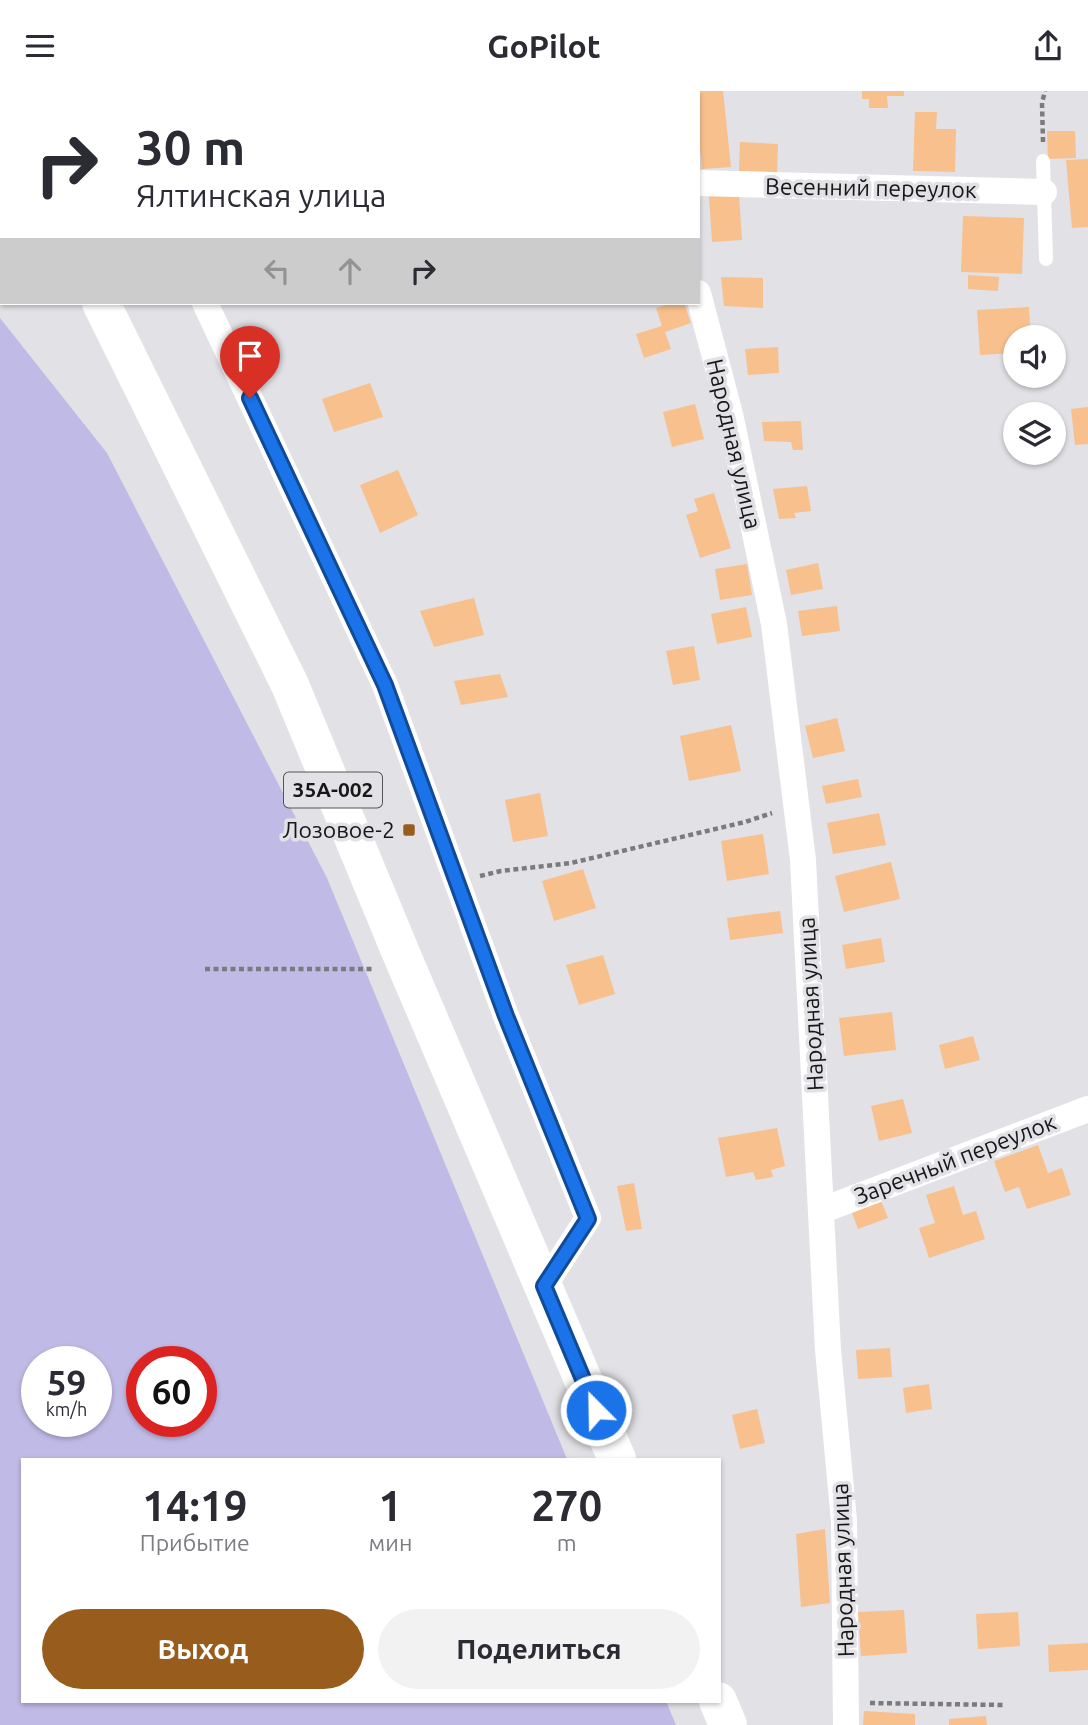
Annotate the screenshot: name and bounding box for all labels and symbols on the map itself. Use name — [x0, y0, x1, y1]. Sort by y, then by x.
street label: Весенний переулок — [765, 173, 977, 202]
pin — [220, 326, 280, 398]
street label: Народная улица — [703, 356, 766, 532]
road number: 35А-002 — [284, 773, 382, 807]
place label: Лозовое-2 — [283, 817, 395, 842]
marker: Лозовое-2 — [401, 822, 417, 838]
street label: Народная улица — [793, 916, 828, 1092]
street label: Заречный переулок — [851, 1108, 1059, 1209]
speed limit sign: 60 — [126, 1346, 217, 1437]
position arrow — [559, 1373, 633, 1447]
street label: Народная улица — [827, 1483, 858, 1657]

